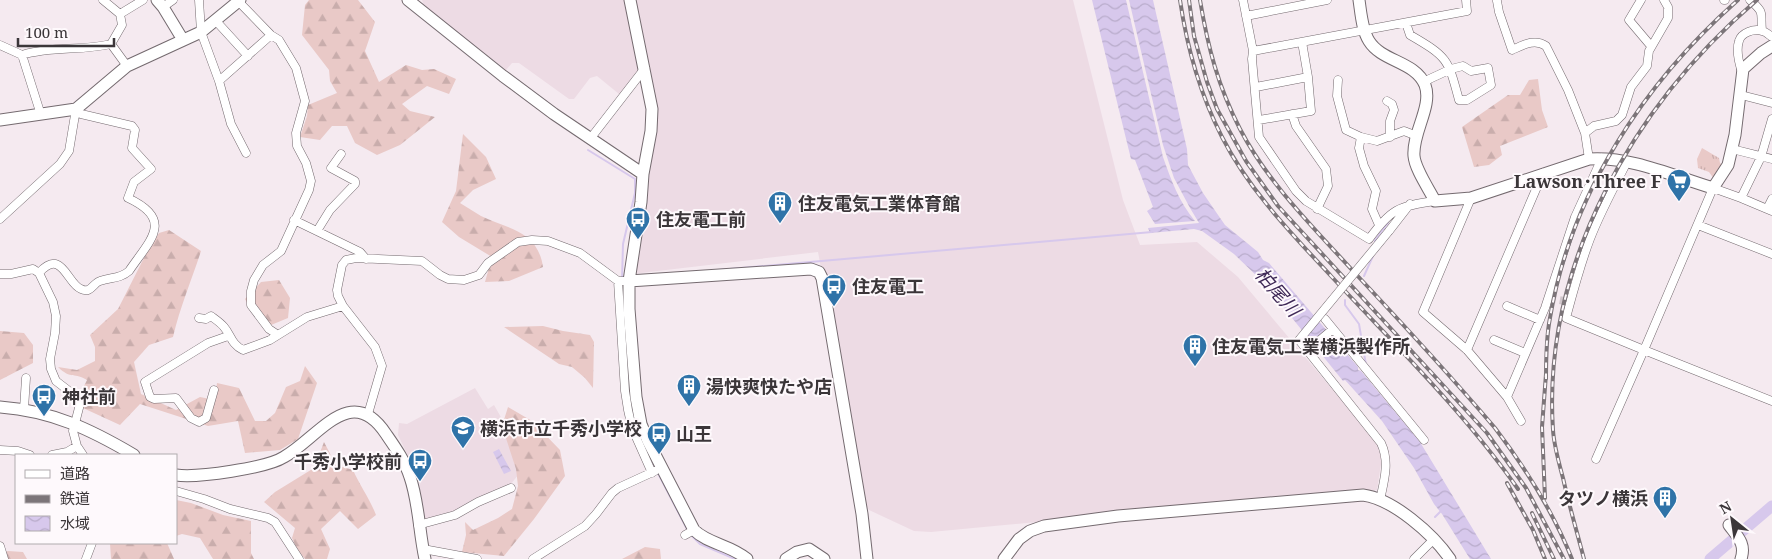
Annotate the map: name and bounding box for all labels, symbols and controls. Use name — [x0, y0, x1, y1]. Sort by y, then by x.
scale bar — [18, 15, 114, 47]
text: 100 m — [25, 22, 68, 42]
supermarket icon: Lawson･Three F — [1666, 168, 1692, 202]
place label: Lawson･Three F — [1514, 169, 1662, 193]
building icon: 住友電気工業体育館 — [767, 190, 793, 224]
place label: 住友電気工業体育館 — [798, 191, 960, 215]
bus stop icon: 住友電工前 — [625, 206, 651, 240]
place label: 住友電工前 — [656, 207, 746, 231]
water label: 柏尾川 — [1249, 262, 1308, 324]
bus stop icon: 住友電工 — [821, 273, 847, 307]
place label: 住友電工 — [852, 274, 924, 298]
building icon: 住友電気工業横浜製作所 — [1182, 333, 1208, 367]
place label: 住友電気工業横浜製作所 — [1212, 334, 1410, 358]
building icon: 湯快爽快たや店 — [676, 373, 702, 407]
place label: 湯快爽快たや店 — [706, 374, 832, 398]
bus stop icon: 神社前 — [31, 383, 57, 417]
place label: 神社前 — [62, 384, 116, 408]
school or university icon: 横浜市立千秀小学校 — [450, 415, 476, 449]
place label: 横浜市立千秀小学校 — [480, 416, 642, 440]
bus stop icon: 山王 — [646, 421, 672, 455]
place label: 山王 — [676, 422, 712, 446]
bus stop icon: 千秀小学校前 — [407, 448, 433, 482]
place label: 千秀小学校前 — [294, 449, 402, 473]
legend — [15, 454, 178, 544]
text: 道路 — [60, 463, 90, 483]
building icon: タツノ横浜 — [1652, 485, 1678, 519]
place label: タツノ横浜 — [1558, 486, 1648, 510]
text: 鉄道 — [60, 488, 90, 508]
north arrow — [1707, 494, 1757, 544]
text: N — [1716, 496, 1735, 518]
text: 水域 — [60, 513, 90, 533]

